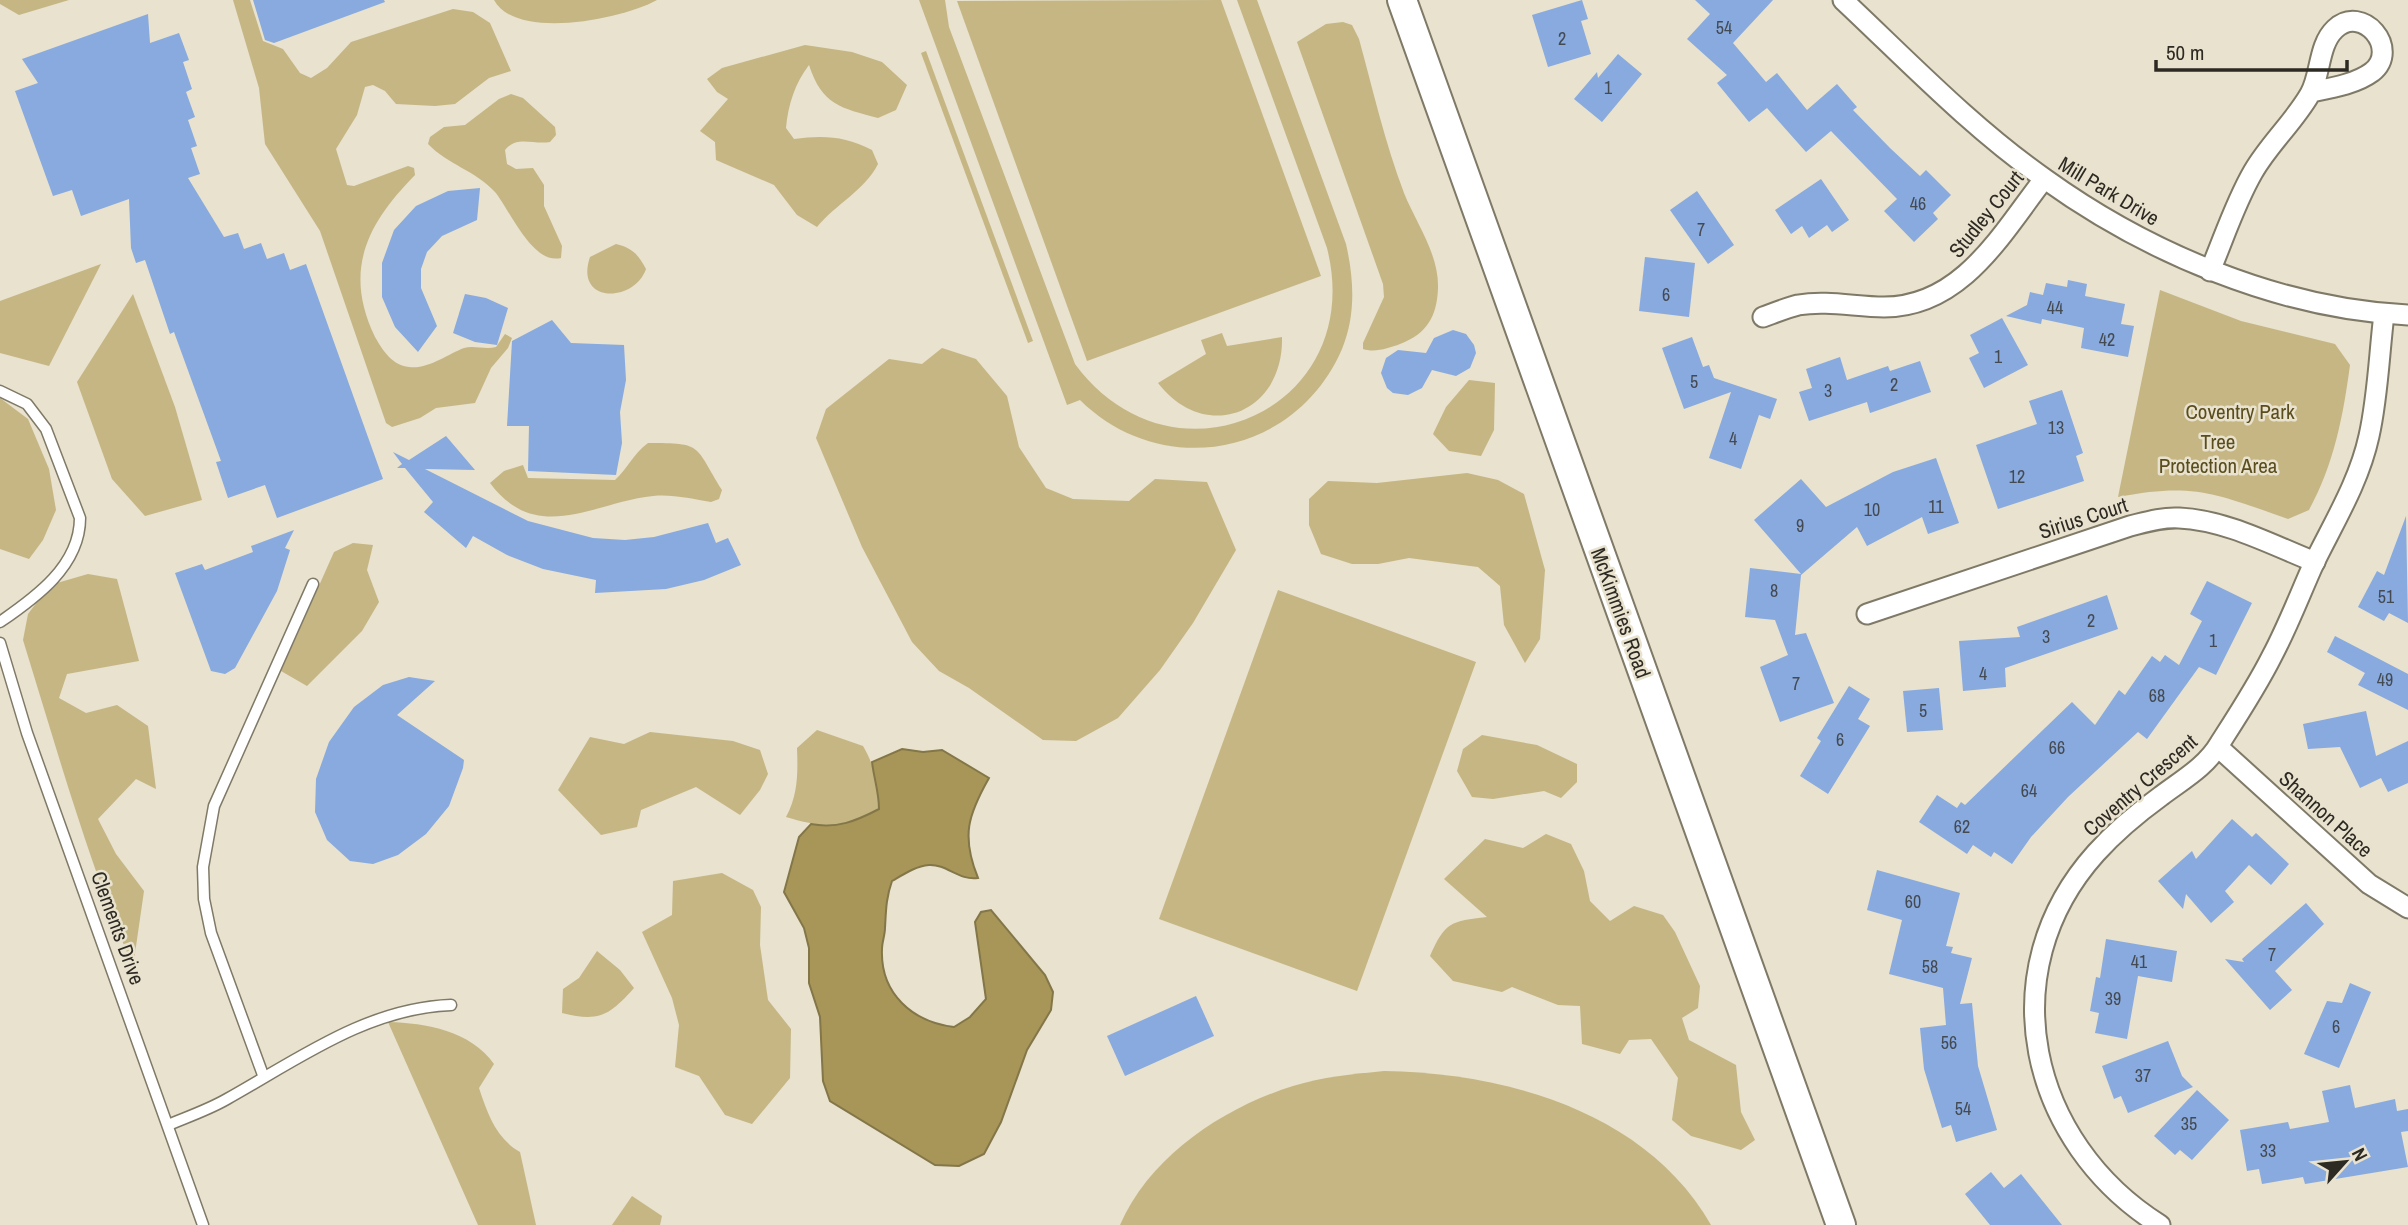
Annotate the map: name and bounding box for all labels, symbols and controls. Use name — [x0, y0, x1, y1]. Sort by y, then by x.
house number: 54 — [1716, 15, 1732, 40]
house number: 2 — [1558, 26, 1566, 51]
scale bar — [2156, 28, 2347, 72]
text: 50 m — [2166, 38, 2204, 67]
house number: 1 — [1604, 75, 1613, 100]
street label: Mill Park Drive — [2053, 149, 2165, 233]
street label: Studley Court — [1942, 164, 2030, 264]
house number: 46 — [1910, 191, 1926, 216]
house number: 7 — [1697, 217, 1705, 242]
house number: 6 — [1662, 282, 1670, 307]
house number: 44 — [2047, 295, 2063, 320]
house number: 42 — [2099, 327, 2115, 352]
house number: 1 — [1994, 344, 2003, 369]
house number: 5 — [1690, 369, 1698, 394]
house number: 2 — [1890, 372, 1898, 397]
house number: 3 — [1824, 378, 1832, 403]
park label: Coventry Park — [2185, 397, 2295, 426]
house number: 13 — [2048, 415, 2064, 440]
house number: 4 — [1729, 426, 1737, 451]
park label: Tree Protection Area — [2159, 427, 2278, 480]
house number: 12 — [2009, 464, 2025, 489]
street label: Sirius Court — [2035, 490, 2131, 546]
house number: 11 — [1928, 494, 1944, 519]
house number: 10 — [1864, 497, 1880, 522]
house number: 9 — [1796, 513, 1804, 538]
street label: McKimmies Road — [1584, 544, 1658, 682]
house number: 8 — [1770, 578, 1778, 603]
house number: 51 — [2378, 584, 2395, 609]
house number: 2 — [2087, 608, 2095, 633]
house number: 3 — [2042, 624, 2050, 649]
house number: 1 — [2209, 628, 2218, 653]
house number: 4 — [1979, 661, 1987, 686]
house number: 49 — [2377, 667, 2393, 692]
house number: 7 — [1792, 671, 1800, 696]
house number: 68 — [2149, 683, 2165, 708]
house number: 5 — [1919, 698, 1927, 723]
house number: 6 — [1836, 727, 1844, 752]
street label: Coventry Crescent — [2077, 727, 2203, 843]
house number: 66 — [2049, 735, 2065, 760]
street label: Shannon Place — [2273, 764, 2379, 864]
house number: 64 — [2021, 778, 2037, 803]
house number: 62 — [1954, 814, 1970, 839]
street label: Clements Drive — [84, 867, 152, 989]
house number: 60 — [1905, 889, 1921, 914]
house number: 7 — [2268, 942, 2276, 967]
house number: 41 — [2131, 949, 2148, 974]
house number: 58 — [1922, 954, 1938, 979]
house number: 39 — [2105, 986, 2121, 1011]
house number: 6 — [2332, 1014, 2340, 1039]
house number: 56 — [1941, 1030, 1957, 1055]
house number: 37 — [2135, 1063, 2151, 1088]
house number: 54 — [1955, 1096, 1971, 1121]
house number: 35 — [2181, 1111, 2197, 1136]
north arrow — [2310, 1127, 2380, 1197]
house number: 33 — [2260, 1138, 2276, 1163]
text: N — [2346, 1143, 2374, 1165]

